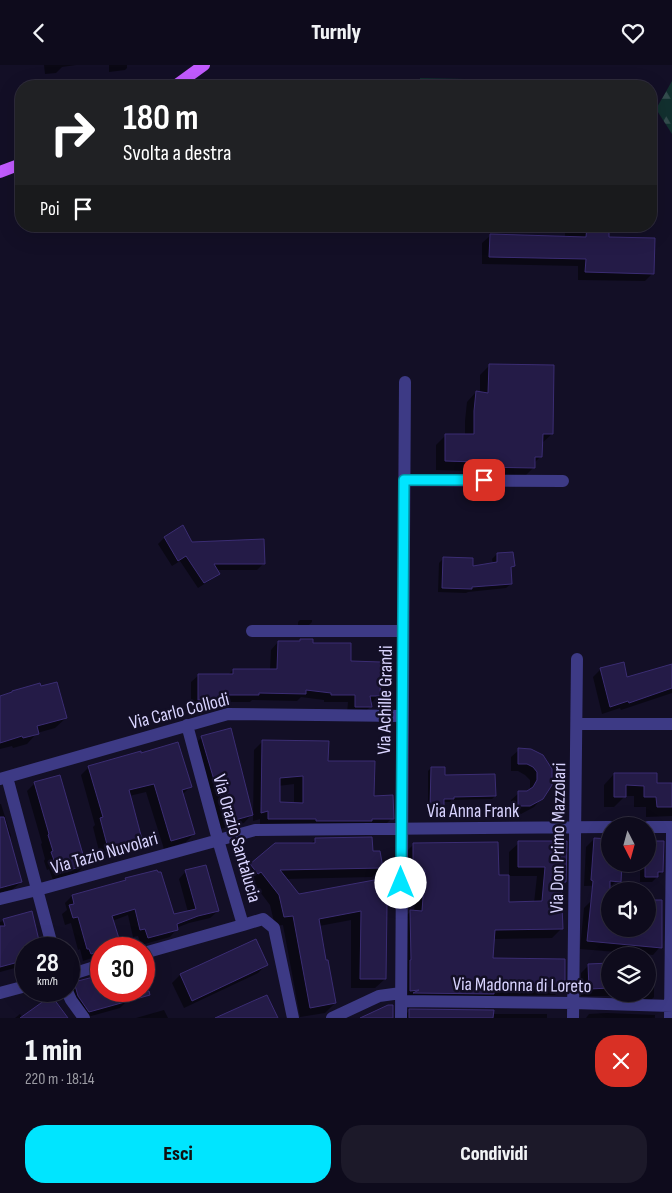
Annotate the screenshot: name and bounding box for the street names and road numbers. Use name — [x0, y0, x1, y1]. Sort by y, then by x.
street label: Via Achille Grandi — [373, 645, 398, 755]
street label: Via Carlo Collodi — [127, 688, 232, 735]
street label: Via Don Primo Mazzolari — [546, 763, 571, 914]
street label: Via Orazio Santalucia — [207, 772, 266, 905]
street label: Via Anna Frank — [427, 800, 520, 823]
street label: Via Tazio Nuvolari — [48, 827, 160, 880]
street label: Via Madonna di Loreto — [452, 973, 592, 998]

